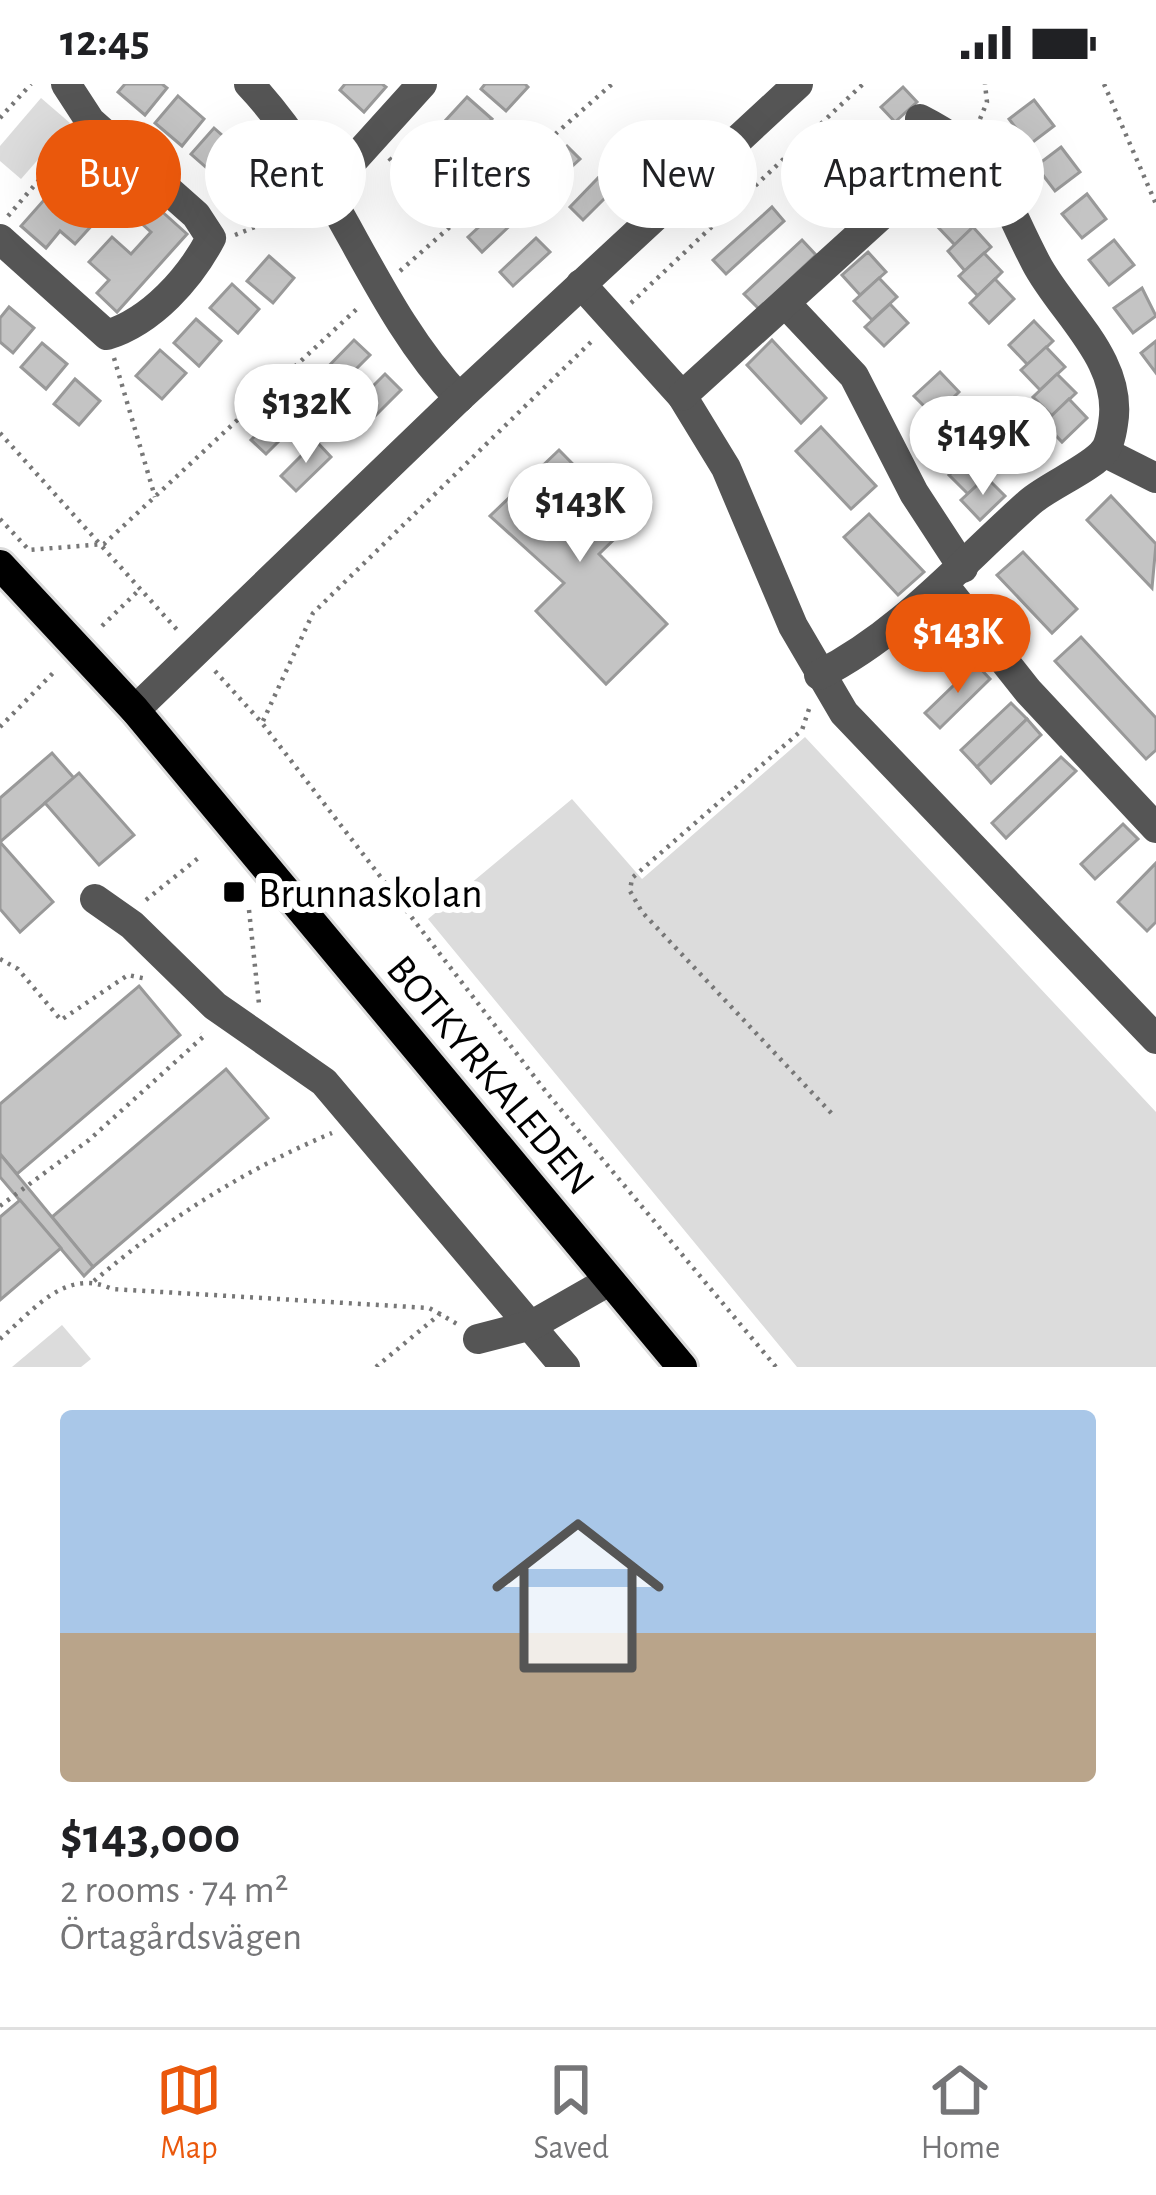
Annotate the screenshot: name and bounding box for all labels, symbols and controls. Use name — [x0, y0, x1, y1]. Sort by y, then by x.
text: 12:45 — [60, 19, 150, 64]
chip: Buy — [36, 120, 181, 228]
chip: Rent — [205, 120, 366, 228]
chip: Filters — [390, 120, 574, 228]
chip: New — [598, 120, 757, 228]
chip: Apartment — [781, 120, 1044, 228]
pin: $132K — [222, 364, 390, 466]
text: $132K — [261, 383, 351, 422]
pin: $149K — [899, 396, 1067, 498]
text: $149K — [937, 415, 1029, 454]
pin: $143K — [496, 463, 664, 565]
text: $143K — [535, 482, 625, 521]
pin: $143K — [874, 594, 1042, 696]
text: $143K — [913, 613, 1003, 652]
place label: Brunnaskolan — [258, 873, 483, 915]
marker: Brunnaskolan — [221, 879, 247, 905]
street label: BOTKYRKALEDEN — [379, 948, 602, 1203]
icon: home — [470, 1488, 686, 1704]
text: $143,000 — [60, 1811, 240, 1862]
text: 2 rooms · 74 m² — [60, 1871, 288, 1910]
text: Örtagårdsvägen — [60, 1918, 302, 1957]
tab: Map — [156, 2057, 222, 2169]
tab: Saved — [534, 2057, 609, 2169]
tab: Home — [921, 2057, 1000, 2169]

